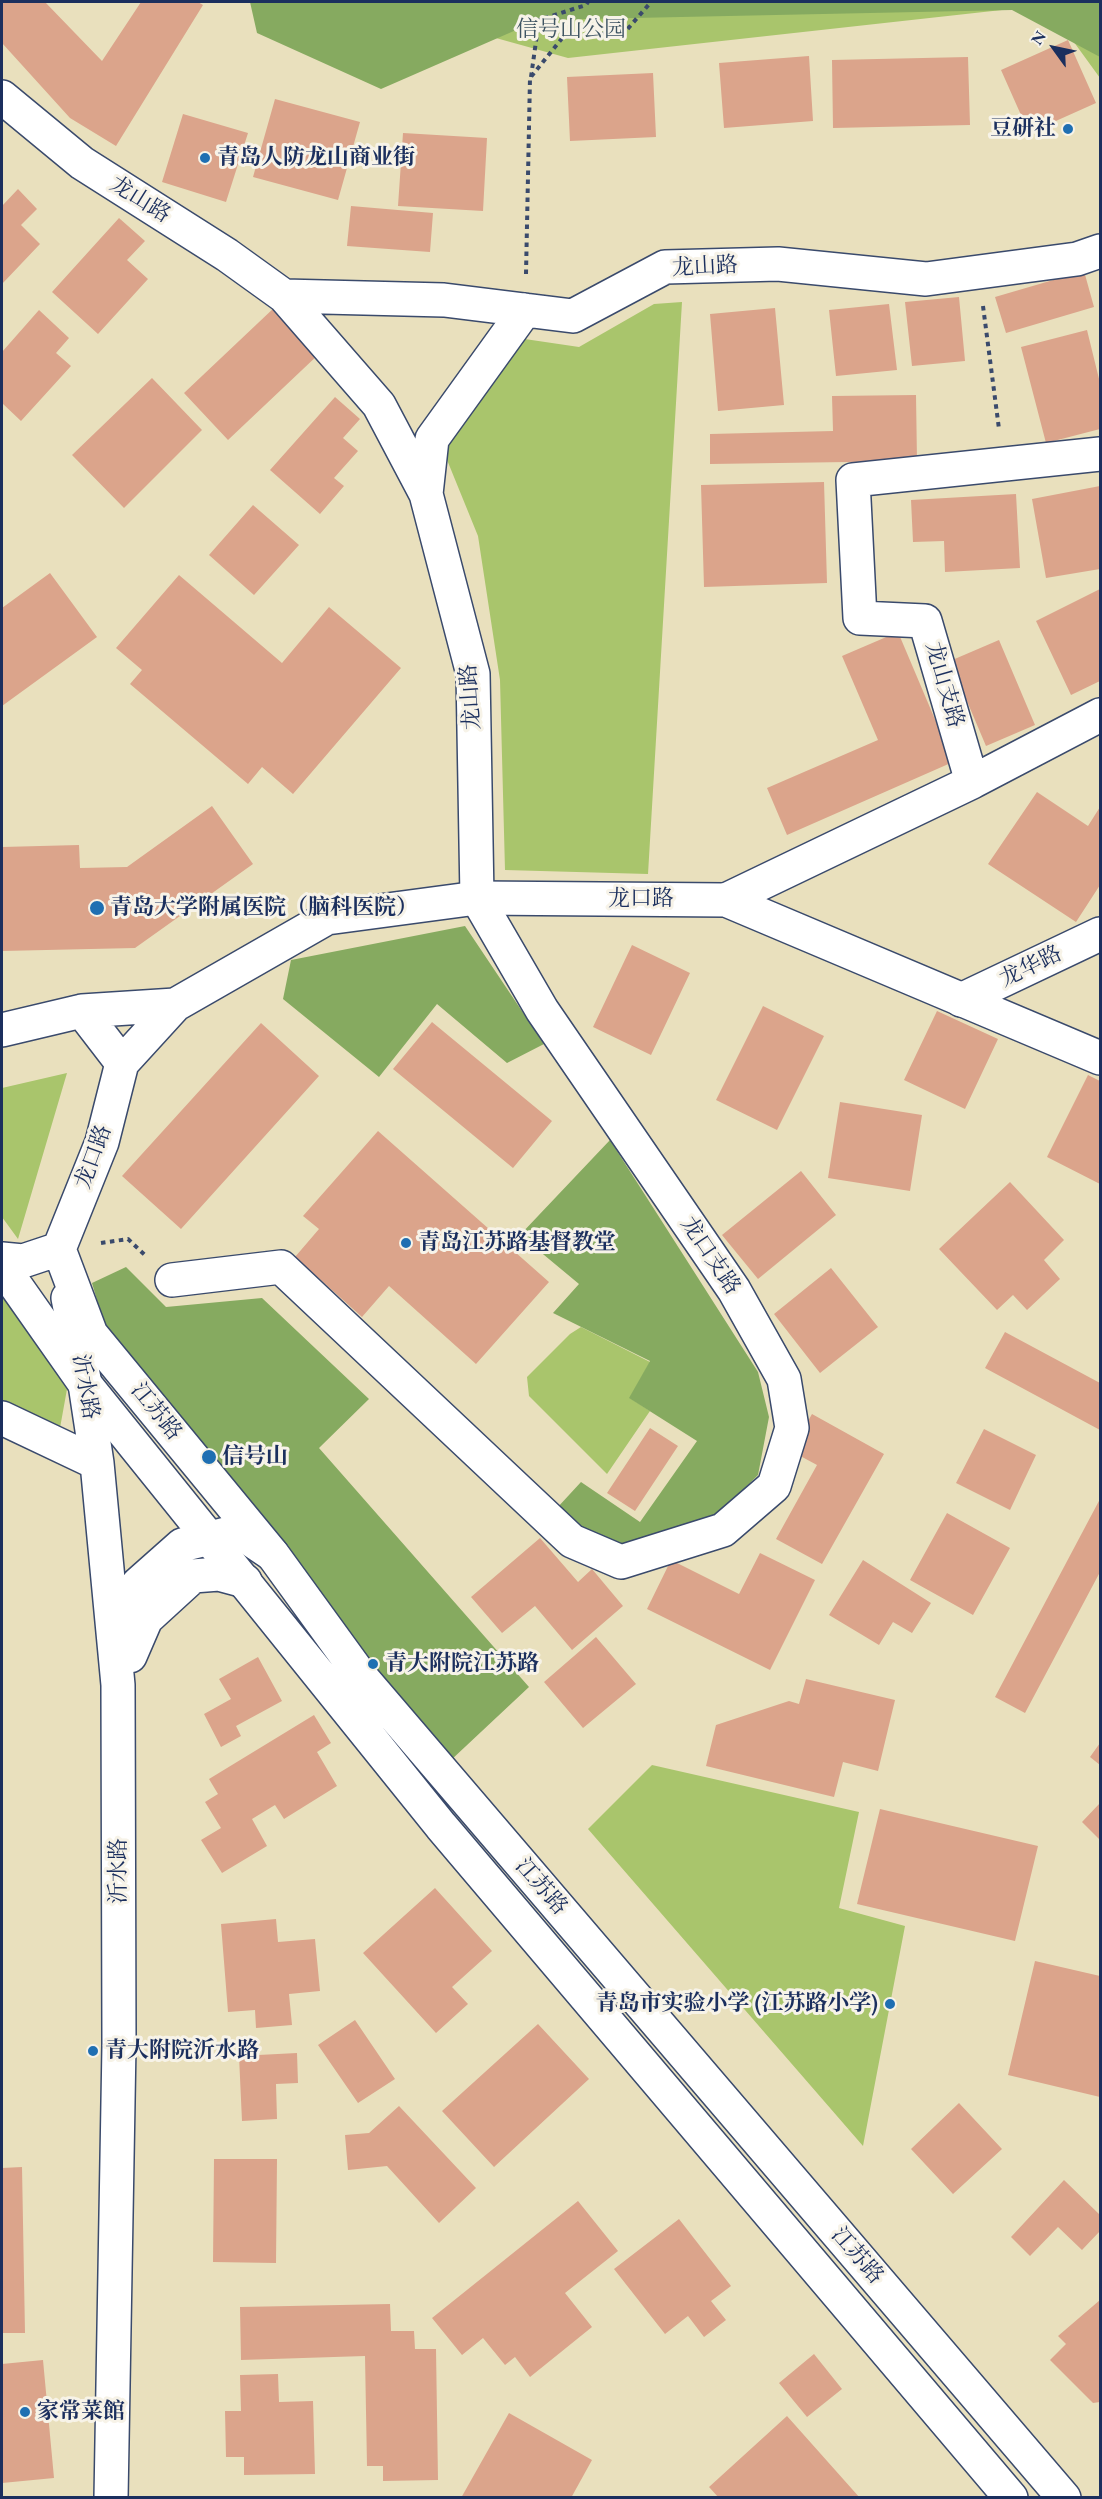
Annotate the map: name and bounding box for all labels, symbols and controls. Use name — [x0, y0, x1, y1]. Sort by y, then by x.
park label: 信号山公园 — [516, 17, 626, 43]
north arrow — [1024, 18, 1084, 78]
text: N — [1026, 27, 1051, 49]
place label: 豆研社 — [990, 116, 1056, 142]
marker: 豆研社 — [1061, 122, 1075, 136]
place label: 青岛人防龙山商业街 — [217, 145, 415, 171]
marker: 青岛人防龙山商业街 — [198, 151, 212, 165]
street label: 龙山路 — [105, 171, 175, 229]
street label: 龙山路 — [671, 252, 739, 282]
street label: 龙山支路 — [919, 639, 969, 731]
street label: 龙山路 — [456, 663, 486, 731]
street label: 龙口路 — [608, 886, 674, 912]
place label: 青岛大学附属医院（脑科医院） — [110, 895, 418, 921]
marker: 青岛大学附属医院（脑科医院） — [88, 899, 106, 917]
street label: 龙华路 — [996, 941, 1066, 993]
street label: 龙口路 — [70, 1121, 118, 1193]
street label: 龙口支路 — [674, 1212, 746, 1300]
place label: 青岛江苏路基督教堂 — [418, 1230, 616, 1256]
marker: 青岛江苏路基督教堂 — [399, 1236, 413, 1250]
street label: 沂水路 — [66, 1352, 104, 1422]
street label: 江苏路 — [125, 1378, 187, 1446]
place label: 信号山 — [222, 1444, 288, 1470]
marker: 信号山 — [200, 1448, 218, 1466]
place label: 青大附院江苏路 — [385, 1651, 539, 1677]
marker: 青大附院江苏路 — [366, 1657, 380, 1671]
street label: 沂水路 — [106, 1838, 132, 1904]
street label: 江苏路 — [509, 1853, 573, 1921]
place label: 青岛市实验小学 (江苏路小学) — [595, 1991, 878, 2017]
marker: 青岛市实验小学 (江苏路小学) — [883, 1997, 897, 2011]
place label: 青大附院沂水路 — [105, 2038, 259, 2064]
marker: 青大附院沂水路 — [86, 2044, 100, 2058]
street label: 江苏路 — [825, 2222, 889, 2290]
place label: 家常菜館 — [37, 2399, 125, 2425]
marker: 家常菜館 — [18, 2405, 32, 2419]

